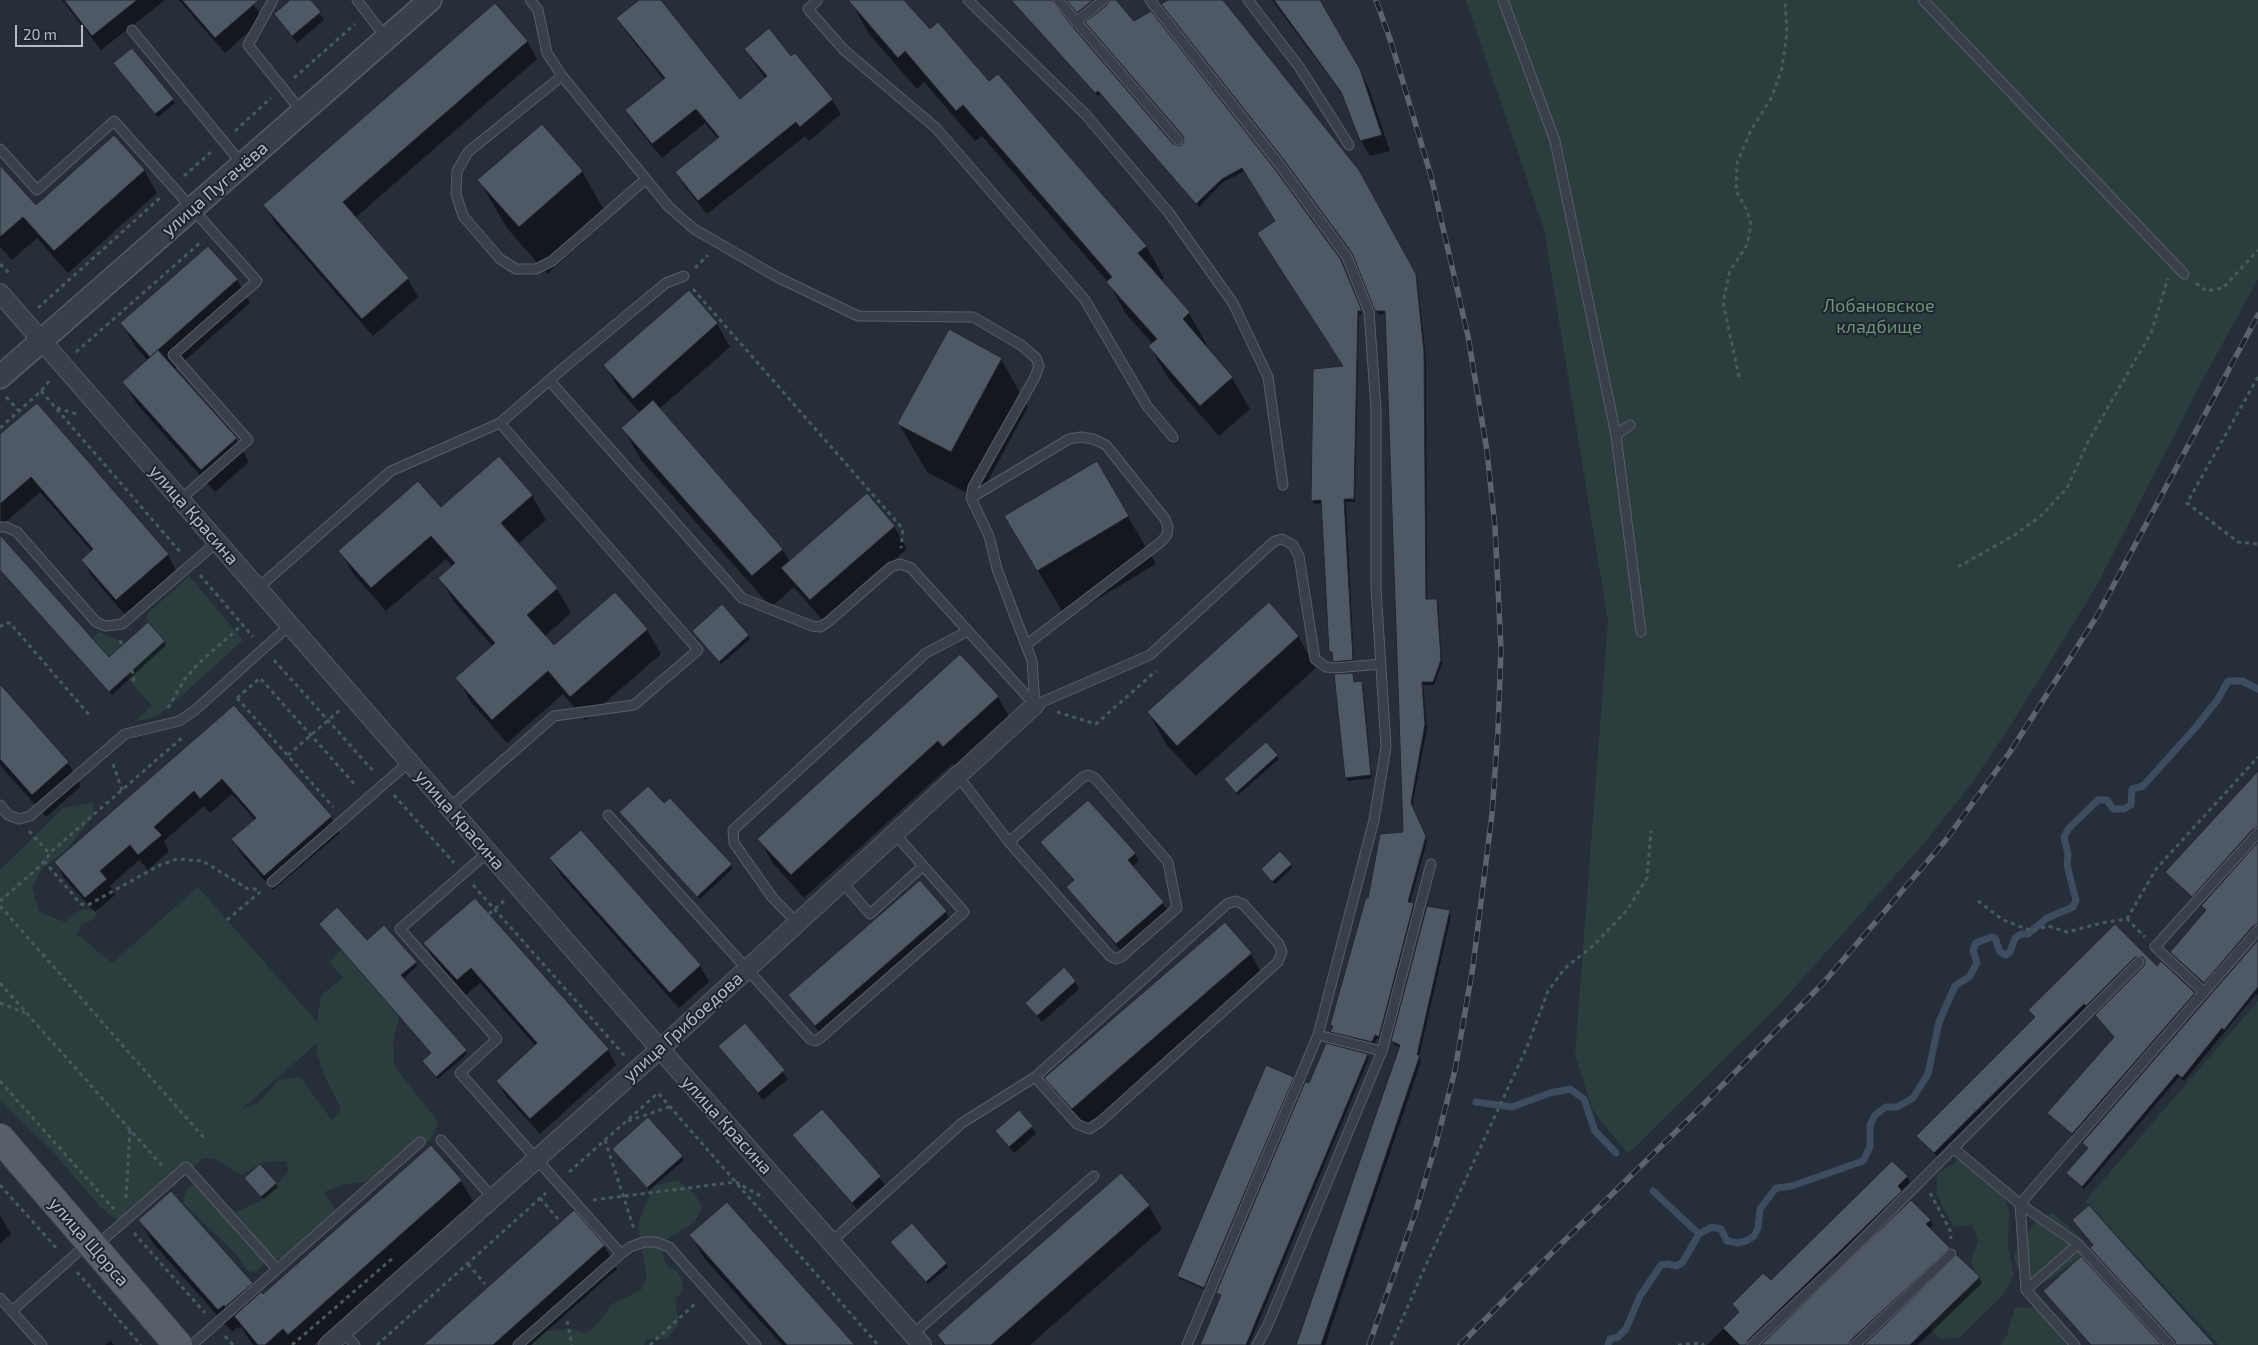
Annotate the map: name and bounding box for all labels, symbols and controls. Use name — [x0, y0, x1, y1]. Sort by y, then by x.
scale bar — [18, 15, 85, 47]
text: 20 m — [23, 25, 57, 43]
street label: улица Пугачёва — [158, 137, 272, 241]
park label: Лобановское кладбище — [1823, 295, 1935, 338]
street label: улица Красина — [145, 461, 243, 569]
street label: улица Красина — [411, 766, 509, 874]
street label: улица Грибоедова — [619, 968, 747, 1086]
street label: улица Красина — [677, 1071, 777, 1179]
street label: улица Щорса — [44, 1193, 134, 1291]

